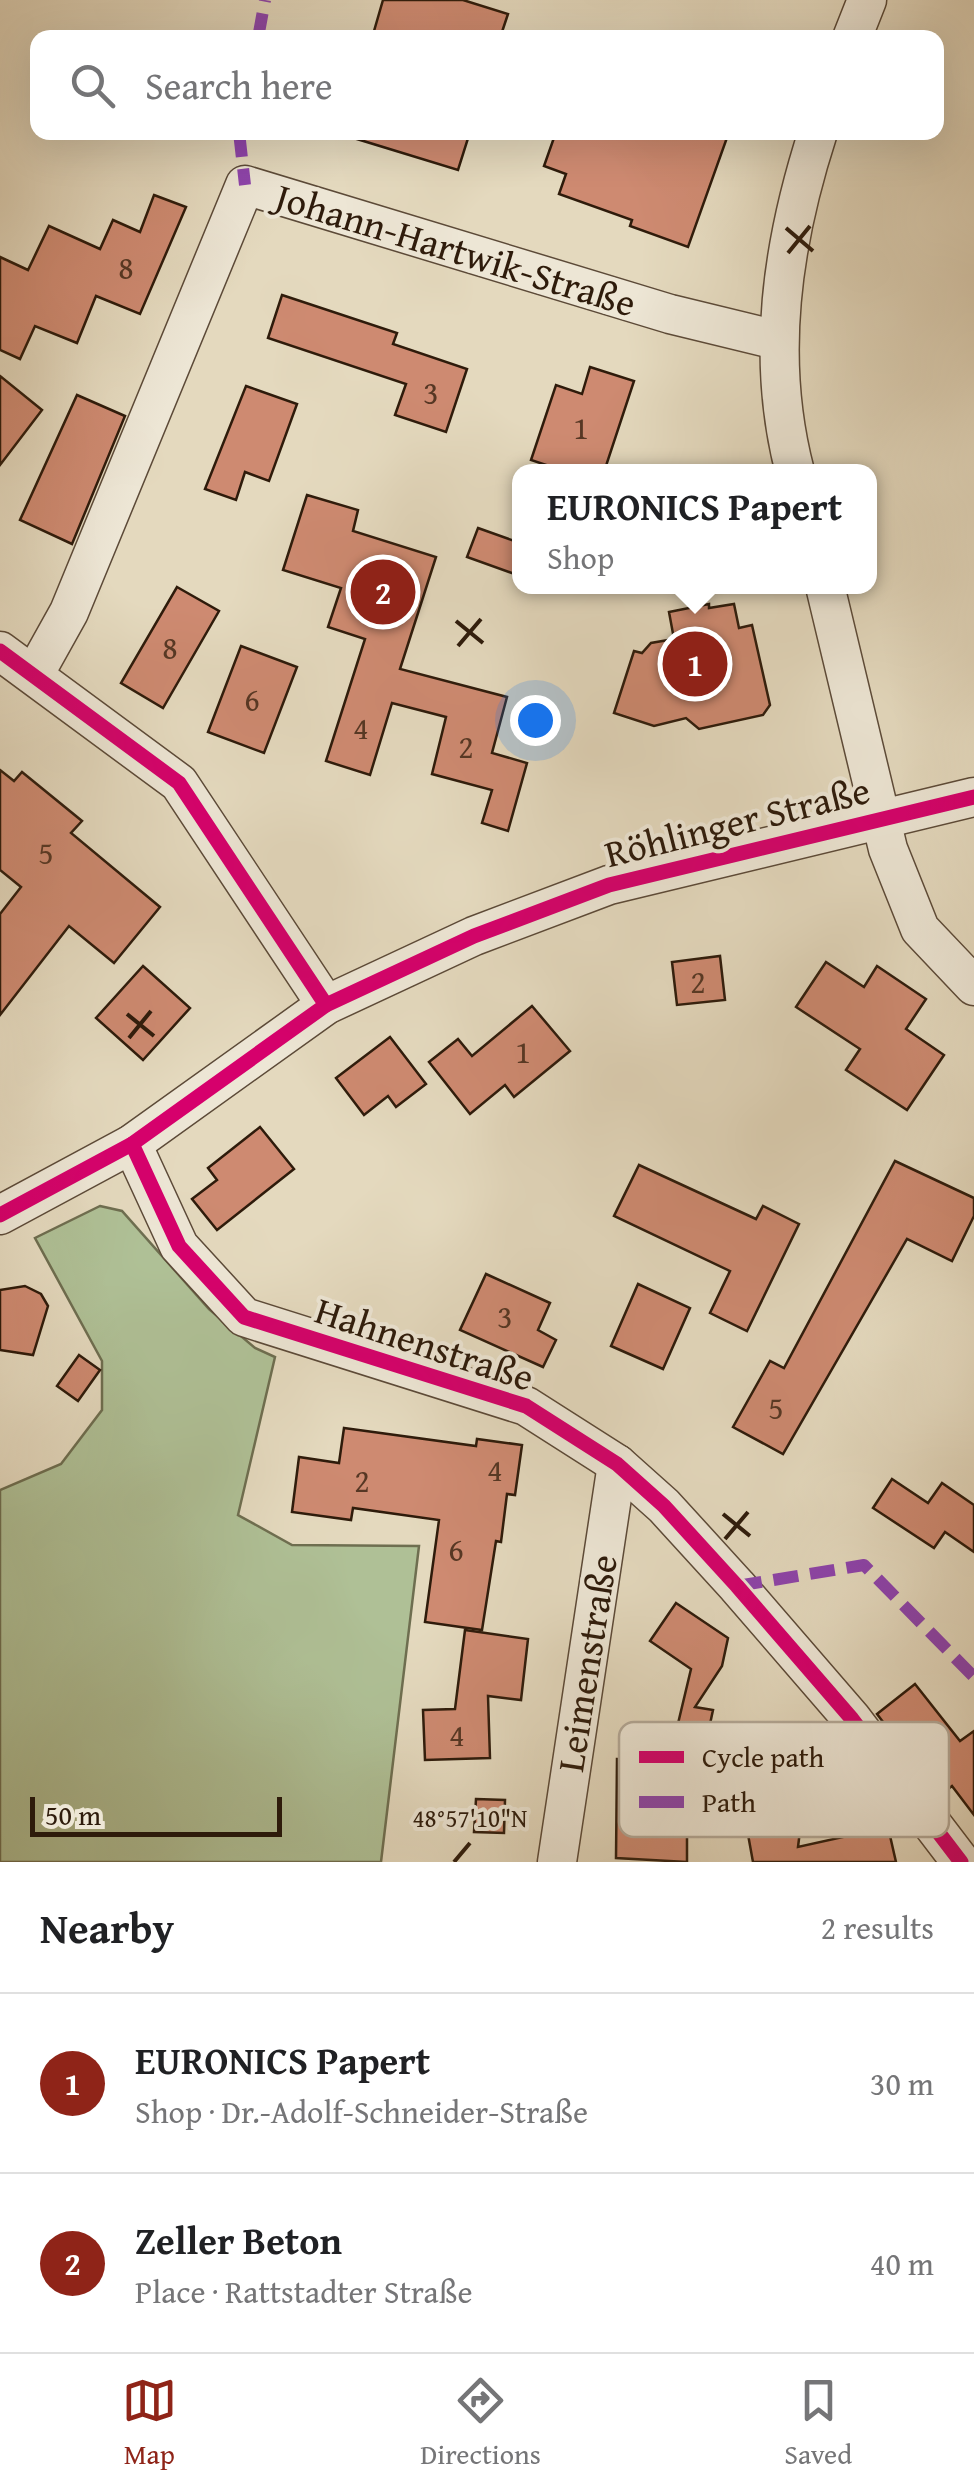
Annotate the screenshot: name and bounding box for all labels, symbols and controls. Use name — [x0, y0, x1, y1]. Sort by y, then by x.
search box — [30, 30, 944, 140]
text: Search here — [145, 57, 333, 113]
icon: search — [65, 58, 120, 113]
street label: Johann-Hartwik-Straße — [265, 166, 643, 330]
house number: 8 — [118, 244, 134, 291]
house number: 3 — [423, 369, 439, 416]
house number: 1 — [573, 404, 589, 451]
popup — [512, 464, 877, 594]
text: EURONICS Papert — [547, 478, 842, 534]
text: Shop — [547, 534, 614, 581]
pin: 2 — [350, 554, 416, 630]
house number: 8 — [162, 624, 178, 671]
pin: 1 — [662, 626, 728, 702]
house number: 6 — [244, 676, 260, 723]
your location — [510, 695, 561, 746]
house number: 4 — [353, 704, 369, 751]
house number: 2 — [458, 723, 474, 770]
street label: Röhlinger Straße — [599, 761, 875, 881]
house number: 5 — [38, 829, 54, 876]
house number: 2 — [690, 958, 706, 1005]
house number: 1 — [515, 1028, 531, 1075]
street label: Hahnenstraße — [308, 1281, 542, 1405]
house number: 3 — [497, 1293, 513, 1340]
house number: 5 — [768, 1384, 784, 1431]
house number: 4 — [487, 1446, 503, 1493]
house number: 2 — [354, 1457, 370, 1504]
house number: 6 — [448, 1526, 464, 1573]
street label: Leimenstraße — [541, 1550, 631, 1776]
house number: 4 — [449, 1711, 465, 1758]
legend — [619, 1722, 949, 1837]
text: Cycle path — [702, 1736, 825, 1777]
text: Path — [702, 1781, 756, 1822]
scale bar — [30, 1792, 282, 1836]
text: 50 m — [45, 1794, 101, 1835]
text: 48°57'10"N — [413, 1800, 527, 1836]
text: Nearby — [40, 1897, 174, 1958]
text: 2 results — [821, 1904, 934, 1951]
text: EURONICS Papert — [135, 2032, 430, 2088]
text: 1 — [64, 2060, 81, 2107]
text: 30 m — [870, 2060, 934, 2107]
text: Shop · Dr.-Adolf-Schneider-Straße — [135, 2088, 588, 2135]
text: Zeller Beton — [135, 2212, 342, 2268]
text: 2 — [64, 2240, 81, 2287]
text: 40 m — [870, 2240, 934, 2287]
text: Place · Rattstadter Straße — [135, 2268, 473, 2315]
tab: Map — [122, 2373, 177, 2474]
tab: Directions — [420, 2373, 541, 2474]
tab: Saved — [784, 2373, 852, 2474]

